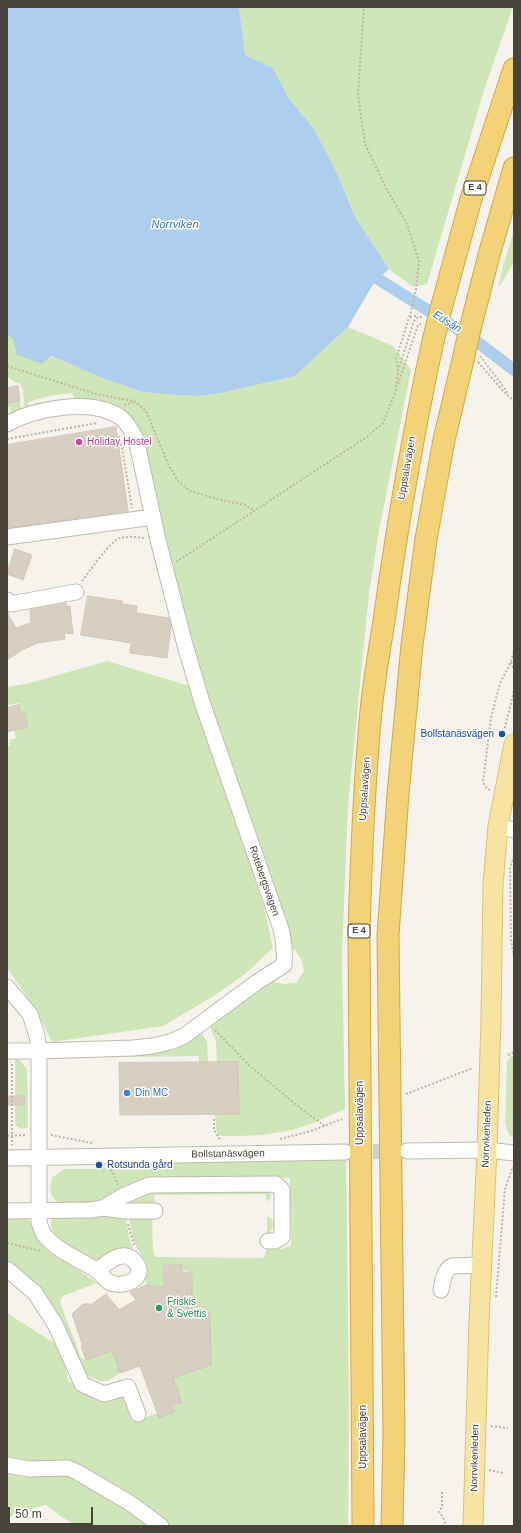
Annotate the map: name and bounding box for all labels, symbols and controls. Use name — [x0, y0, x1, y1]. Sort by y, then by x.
road number: E 4 — [464, 181, 486, 195]
water label: Norrviken — [151, 218, 199, 232]
water label: Edsån — [430, 308, 464, 336]
street label: Uppsalavägen — [396, 435, 418, 501]
place label: Holiday Hostel — [87, 436, 151, 448]
marker: Holiday Hostel — [74, 437, 84, 447]
place label: Bollstanäsvägen — [421, 728, 494, 740]
marker: Bollstanäsvägen — [497, 729, 507, 739]
street label: Uppsalavägen — [357, 757, 373, 821]
street label: Rotebergsvägen — [246, 844, 282, 918]
road number: E 4 — [348, 924, 370, 938]
street label: Uppsalavägen — [354, 1081, 366, 1145]
place label: Din MC — [135, 1087, 168, 1099]
marker: Din MC — [122, 1088, 132, 1098]
street label: Norrvikenleden — [480, 1100, 494, 1168]
street label: Bollstanäsvägen — [191, 1147, 265, 1161]
place label: Rotsunda gård — [107, 1159, 173, 1171]
marker: Rotsunda gård — [94, 1160, 104, 1170]
place label: Friskis & Svettis — [167, 1296, 206, 1320]
marker: Friskis & Svettis — [154, 1303, 164, 1313]
street label: Uppsalavägen — [357, 1405, 369, 1469]
street label: Norrvikenleden — [468, 1424, 482, 1492]
scale bar — [10, 1499, 95, 1525]
text: 50 m — [15, 1507, 42, 1521]

